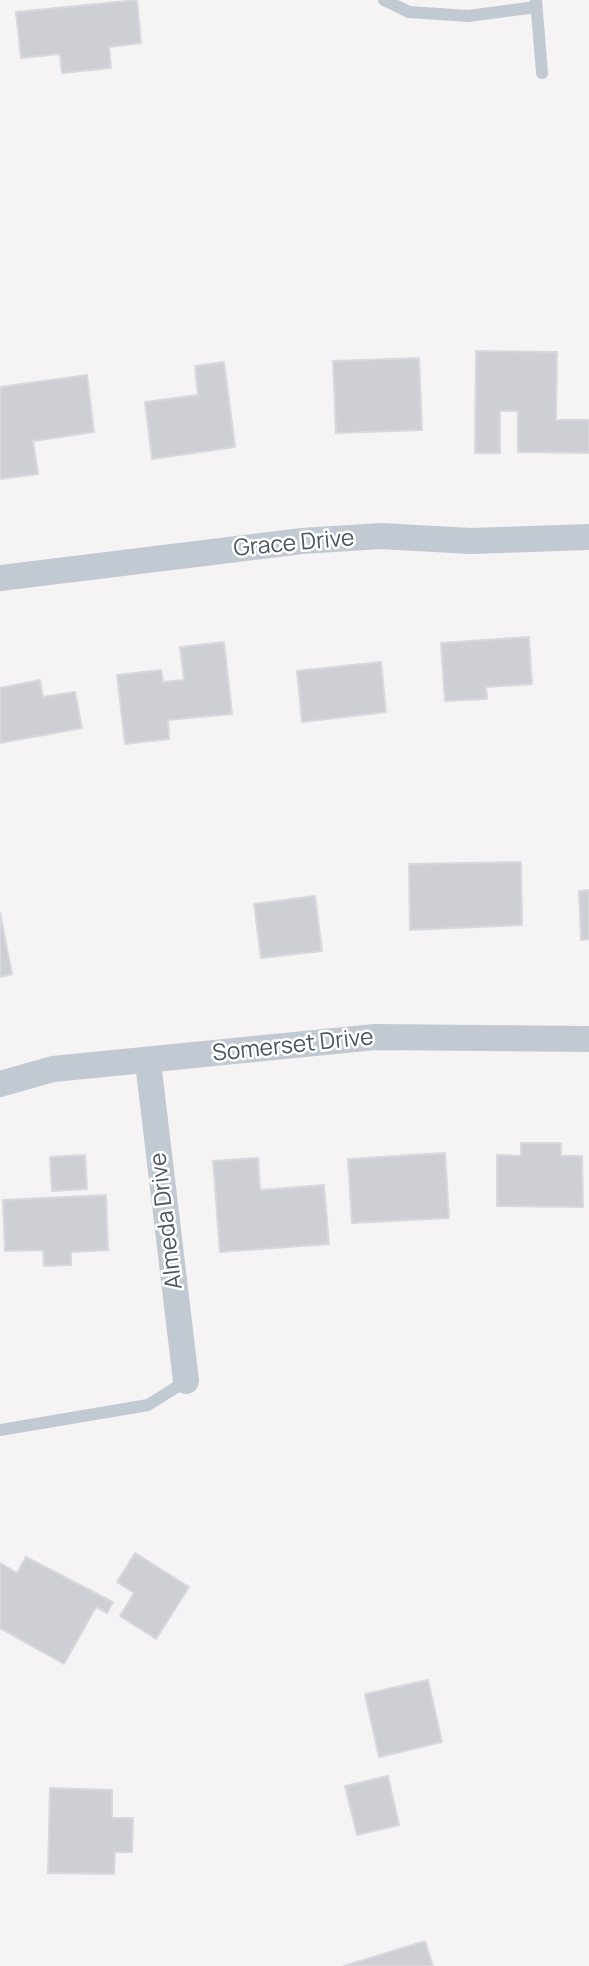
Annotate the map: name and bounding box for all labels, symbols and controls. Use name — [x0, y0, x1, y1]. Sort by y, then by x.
street label: Grace Drive — [233, 525, 355, 563]
street label: Somerset Drive — [211, 1024, 375, 1068]
street label: Almeda Drive — [145, 1151, 189, 1291]

